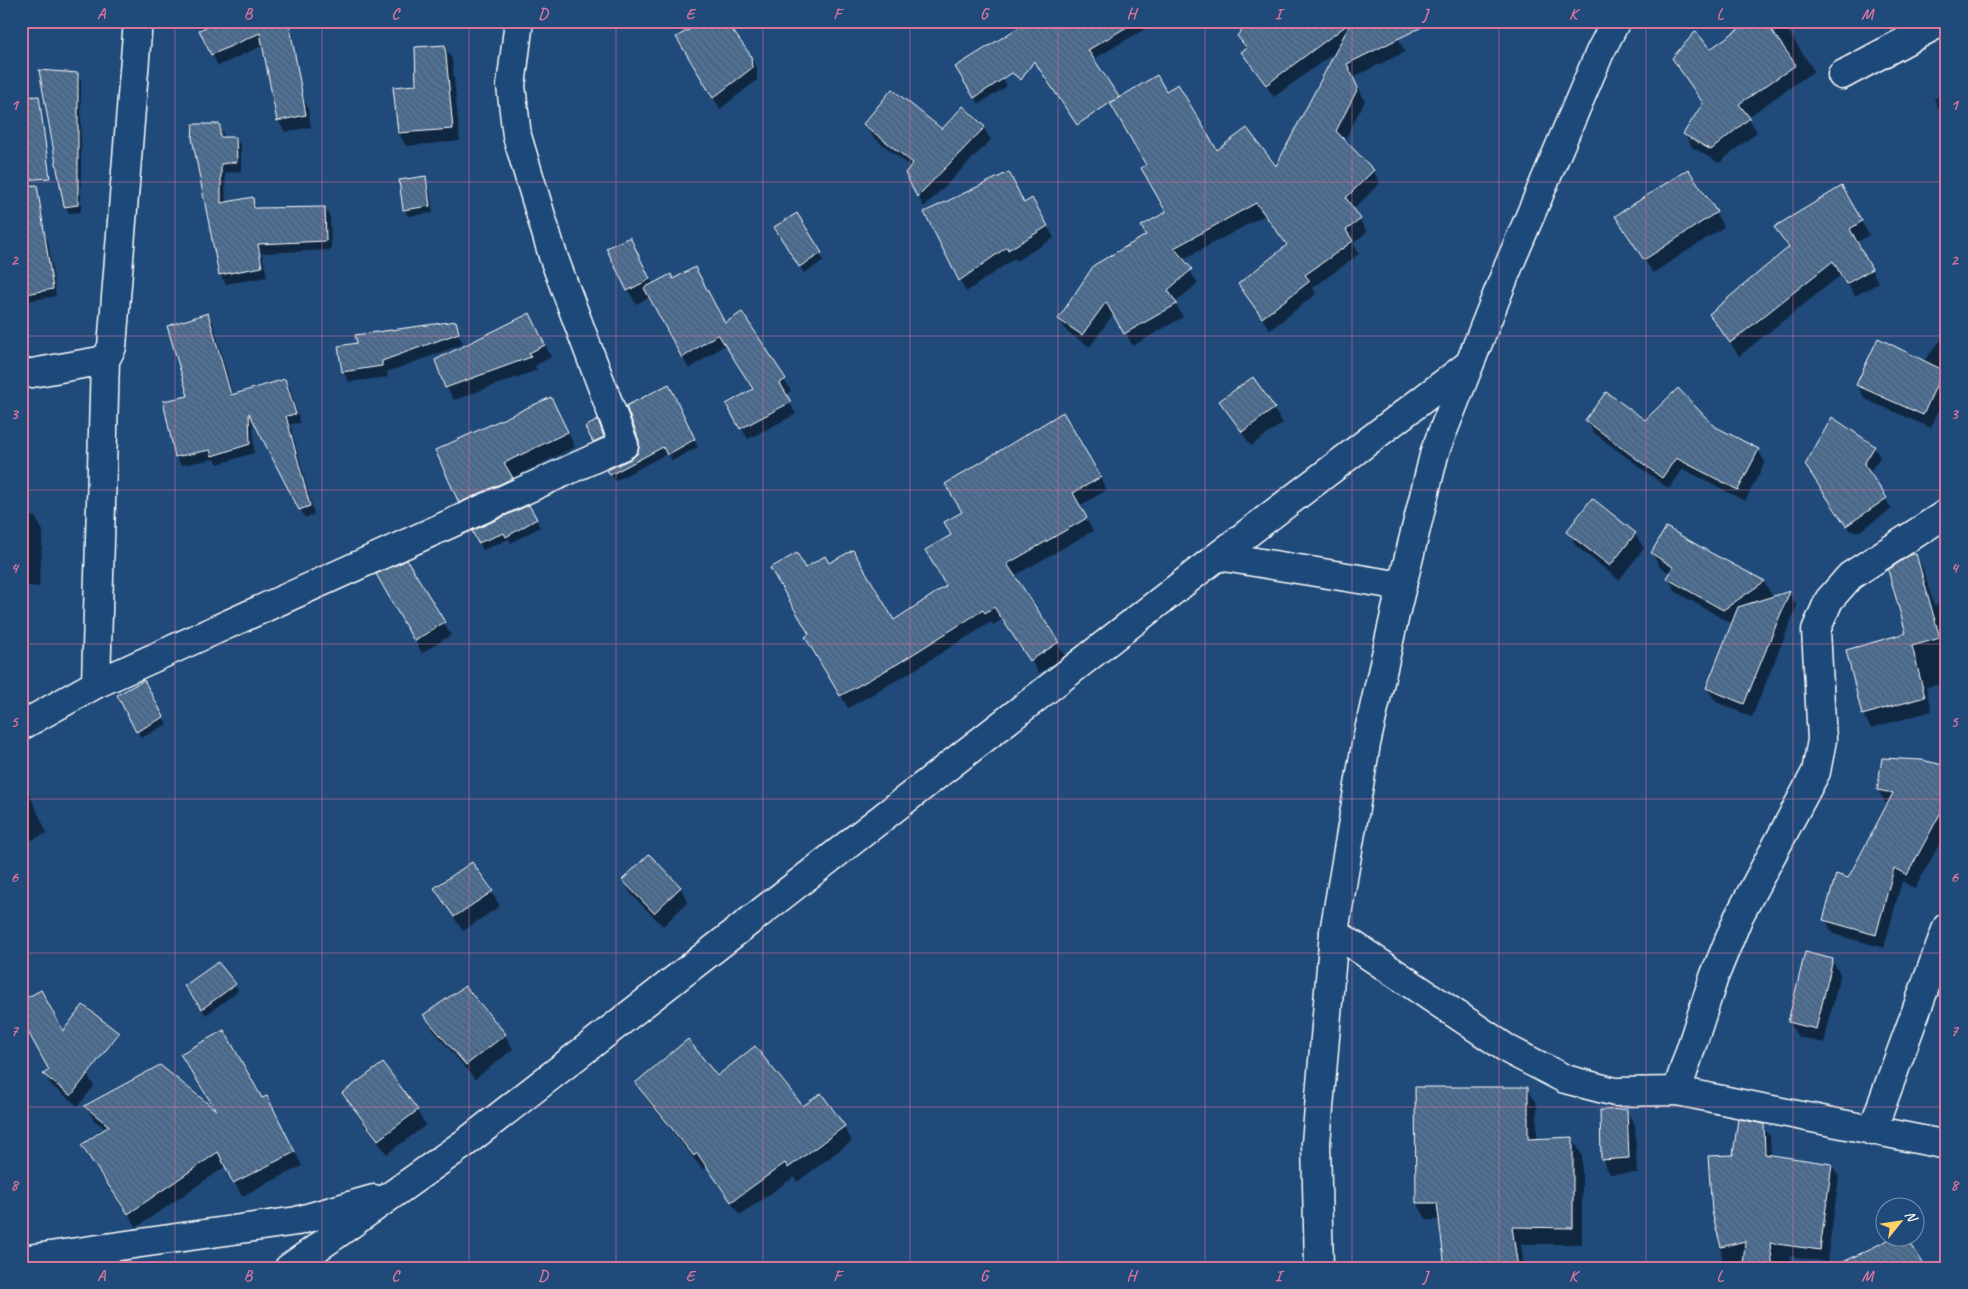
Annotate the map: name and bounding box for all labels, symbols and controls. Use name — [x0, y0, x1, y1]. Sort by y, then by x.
text: A — [97, 4, 107, 24]
text: B — [244, 4, 254, 24]
text: C — [391, 4, 401, 24]
text: D — [538, 4, 549, 24]
text: E — [686, 4, 697, 24]
text: F — [833, 4, 844, 24]
text: G — [980, 4, 990, 24]
text: H — [1126, 4, 1138, 24]
text: I — [1275, 4, 1285, 24]
text: J — [1421, 4, 1430, 24]
text: K — [1569, 4, 1581, 24]
text: L — [1717, 4, 1725, 24]
text: M — [1861, 4, 1875, 24]
text: 1 — [10, 95, 19, 115]
text: 1 — [1950, 95, 1959, 115]
text: 2 — [10, 250, 19, 270]
text: 2 — [1950, 250, 1959, 270]
text: 3 — [10, 404, 19, 424]
text: 3 — [1950, 404, 1959, 424]
text: 4 — [10, 558, 19, 578]
text: 4 — [1950, 558, 1959, 578]
text: 5 — [11, 712, 20, 732]
text: 5 — [1951, 712, 1960, 732]
text: 6 — [10, 867, 19, 887]
text: 6 — [1950, 867, 1959, 887]
text: 7 — [10, 1021, 19, 1041]
text: 7 — [1950, 1021, 1959, 1041]
text: 8 — [10, 1175, 19, 1195]
text: 8 — [1950, 1175, 1959, 1195]
north arrow — [1876, 1196, 1926, 1246]
text: N — [1901, 1208, 1922, 1226]
text: A — [97, 1266, 107, 1286]
text: B — [244, 1266, 254, 1286]
text: C — [391, 1266, 401, 1286]
text: D — [538, 1266, 549, 1286]
text: E — [686, 1266, 697, 1286]
text: F — [833, 1266, 844, 1286]
text: G — [980, 1266, 990, 1286]
text: H — [1126, 1266, 1138, 1286]
text: I — [1275, 1266, 1285, 1286]
text: J — [1421, 1266, 1430, 1286]
text: K — [1569, 1266, 1581, 1286]
text: L — [1717, 1266, 1725, 1286]
text: M — [1861, 1266, 1875, 1286]

